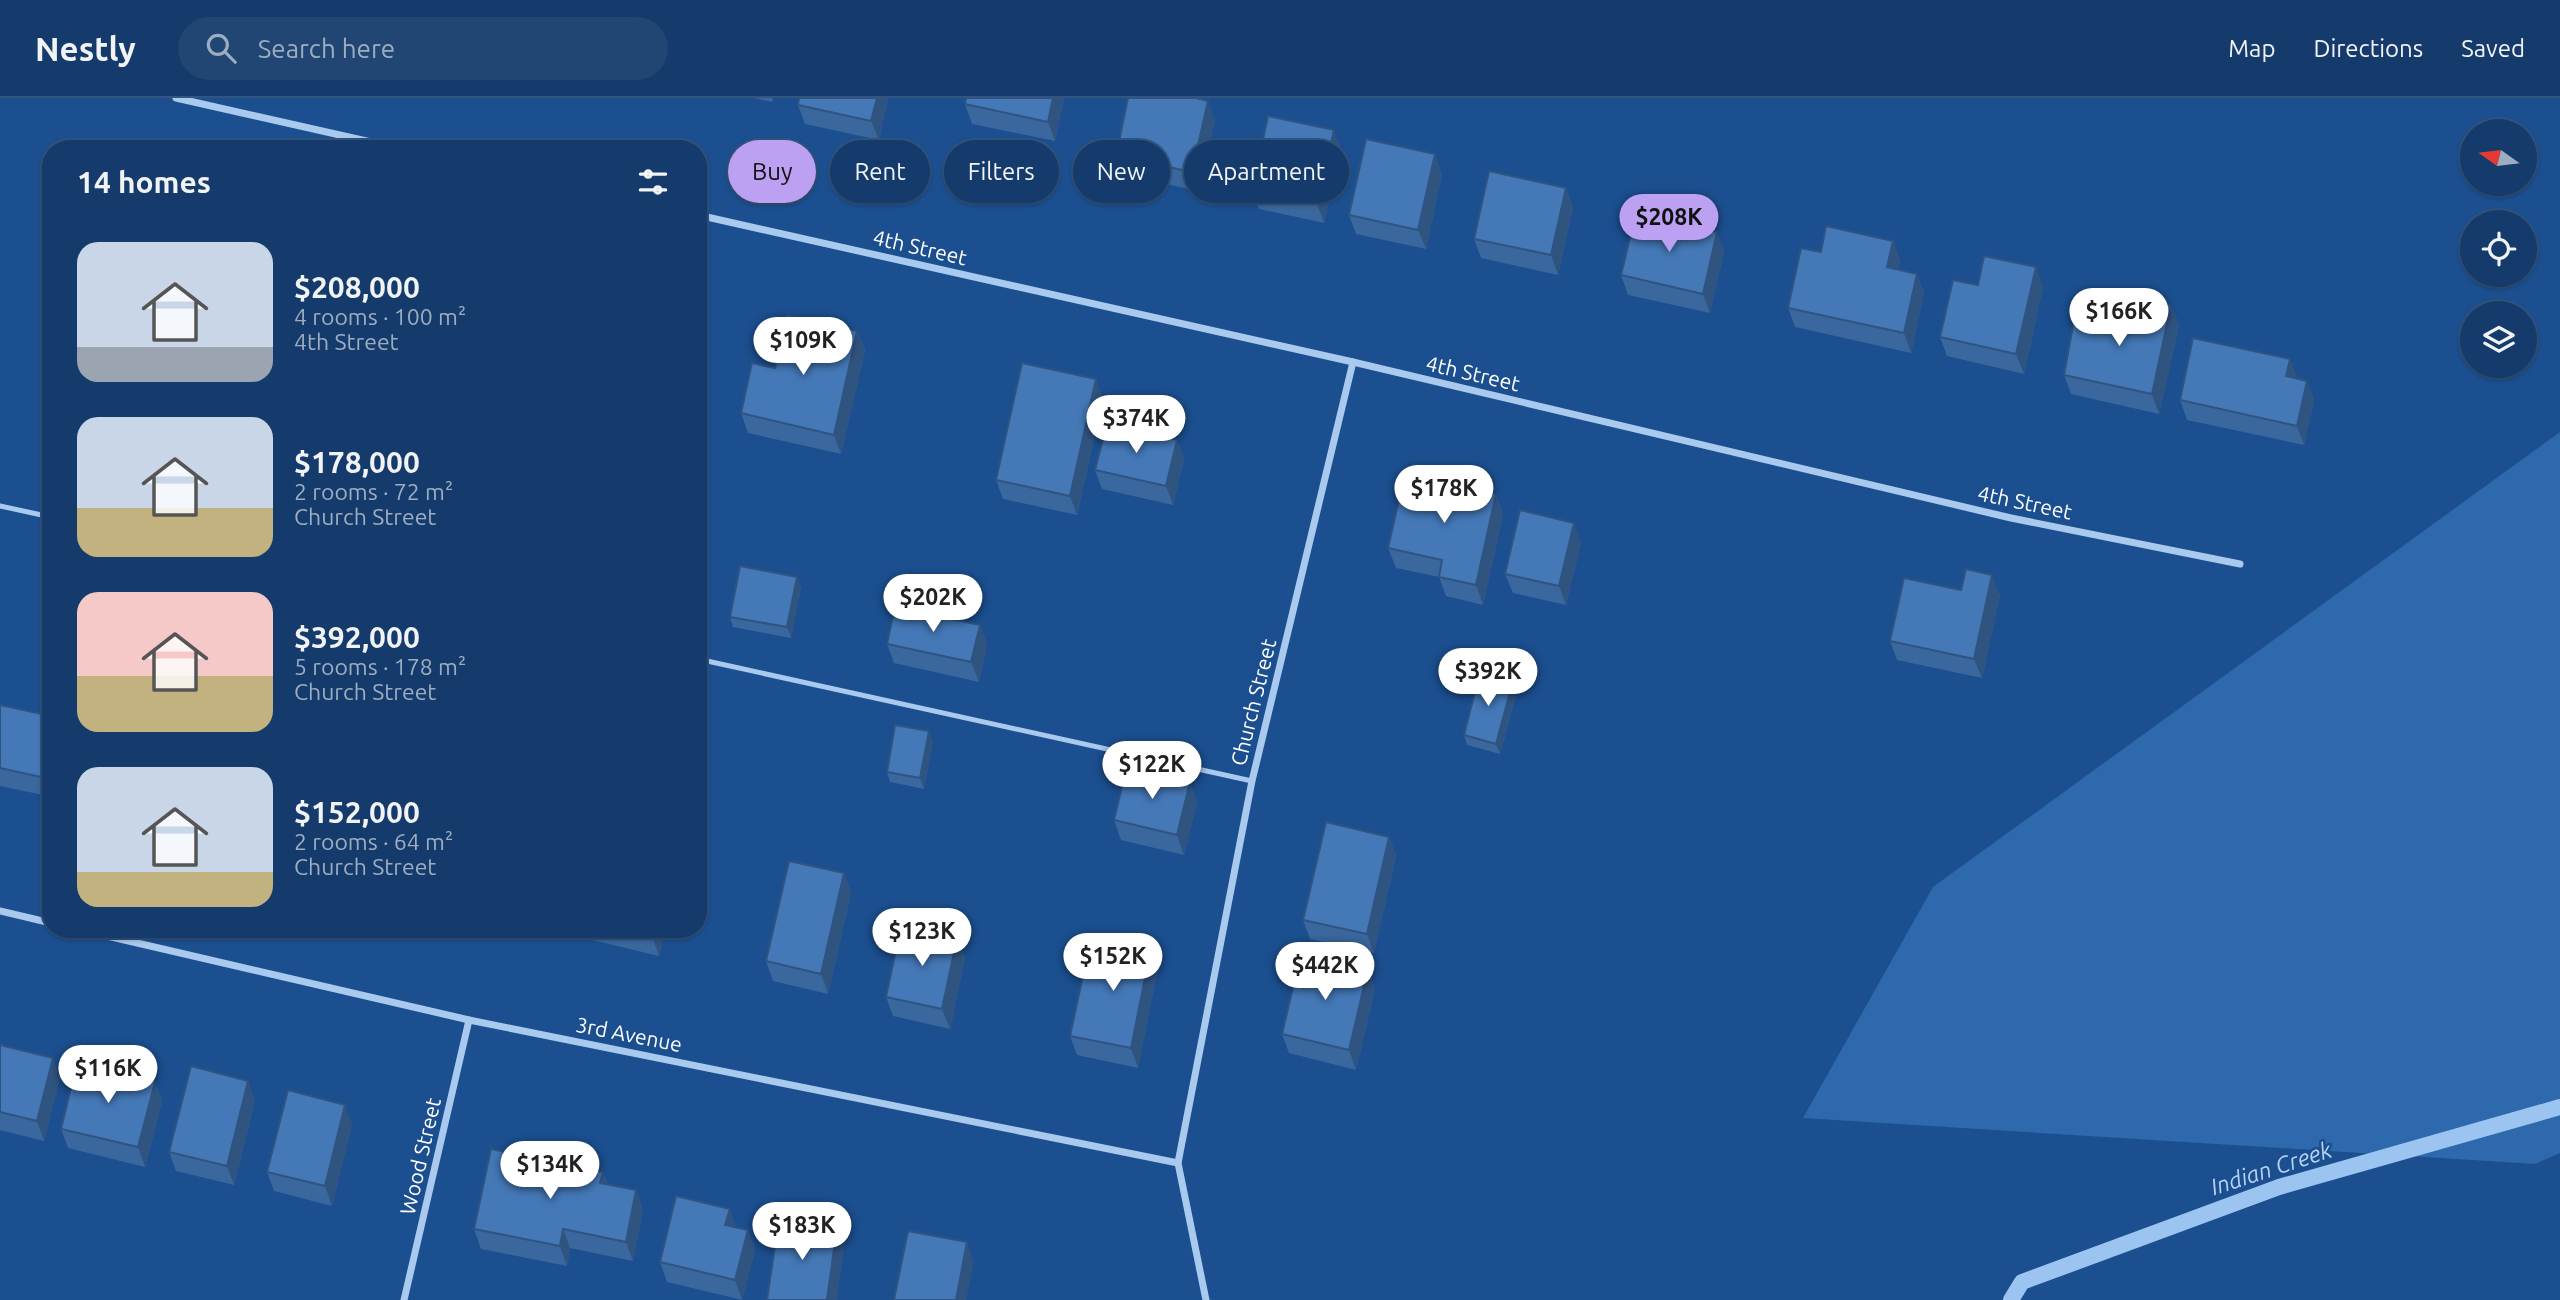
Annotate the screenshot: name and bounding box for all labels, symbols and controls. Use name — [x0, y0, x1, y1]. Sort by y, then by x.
search box — [178, 17, 668, 80]
icon: search — [202, 29, 240, 67]
text: Nestly — [35, 30, 136, 67]
text: Search here — [258, 34, 395, 63]
text: Map — [2228, 35, 2275, 62]
text: Directions — [2313, 35, 2423, 62]
text: Saved — [2461, 35, 2525, 62]
north arrow — [2460, 119, 2538, 196]
map controls — [2460, 119, 2537, 378]
chip: Buy — [728, 140, 816, 203]
chip: Rent — [830, 140, 930, 203]
chip: Filters — [944, 140, 1059, 203]
chip: New — [1073, 140, 1170, 203]
chip: Apartment — [1184, 140, 1349, 203]
icon: filters — [634, 163, 672, 201]
text: 14 homes — [77, 165, 211, 199]
pin: $208K — [1620, 194, 1718, 254]
text: $208K — [1635, 204, 1703, 229]
button: locate — [2460, 210, 2537, 287]
street label: 4th Street — [871, 225, 969, 269]
icon: home — [133, 270, 217, 354]
text: $208,000 — [294, 270, 420, 304]
pin: $166K — [2070, 288, 2168, 348]
text: $166K — [2085, 298, 2153, 323]
button: layers — [2460, 301, 2537, 378]
text: 4 rooms · 100 m² — [294, 304, 466, 329]
pin: $109K — [754, 317, 852, 377]
text: $109K — [769, 327, 837, 352]
text: 4th Street — [294, 329, 399, 354]
street label: 4th Street — [1424, 351, 1522, 395]
pin: $374K — [1087, 396, 1185, 455]
text: $374K — [1102, 405, 1170, 430]
icon: home — [133, 445, 217, 529]
text: $178,000 — [294, 445, 420, 479]
pin: $178K — [1395, 466, 1493, 525]
text: $178K — [1410, 475, 1478, 500]
text: 2 rooms · 72 m² — [294, 479, 453, 504]
street label: 4th Street — [1976, 480, 2074, 524]
text: Church Street — [294, 504, 436, 529]
pin: $202K — [884, 574, 982, 634]
text: $202K — [899, 584, 967, 609]
icon: home — [133, 620, 217, 704]
text: $392,000 — [294, 620, 420, 654]
street label: Church Street — [1226, 636, 1280, 768]
pin: $392K — [1439, 648, 1537, 708]
text: 5 rooms · 178 m² — [294, 654, 466, 679]
text: $392K — [1454, 658, 1522, 683]
text: Church Street — [294, 679, 436, 704]
pin: $122K — [1103, 742, 1201, 801]
text: $122K — [1118, 751, 1186, 776]
icon: home — [133, 795, 217, 879]
text: $152,000 — [294, 795, 420, 829]
text: 2 rooms · 64 m² — [294, 829, 453, 854]
text: Church Street — [294, 854, 436, 879]
pin: $123K — [873, 908, 971, 968]
text: $123K — [888, 918, 956, 943]
pin: $152K — [1064, 934, 1162, 993]
pin: $442K — [1276, 942, 1374, 1002]
text: $152K — [1079, 943, 1147, 968]
text: $442K — [1291, 952, 1359, 977]
street label: 3rd Avenue — [574, 1012, 684, 1056]
pin: $116K — [59, 1046, 157, 1105]
text: $116K — [74, 1055, 142, 1080]
street label: Wood Street — [395, 1095, 445, 1217]
water label: Indian Creek — [2207, 1137, 2335, 1199]
pin: $134K — [501, 1142, 599, 1201]
text: $134K — [516, 1151, 584, 1176]
pin: $183K — [753, 1202, 851, 1262]
text: $183K — [768, 1212, 836, 1237]

